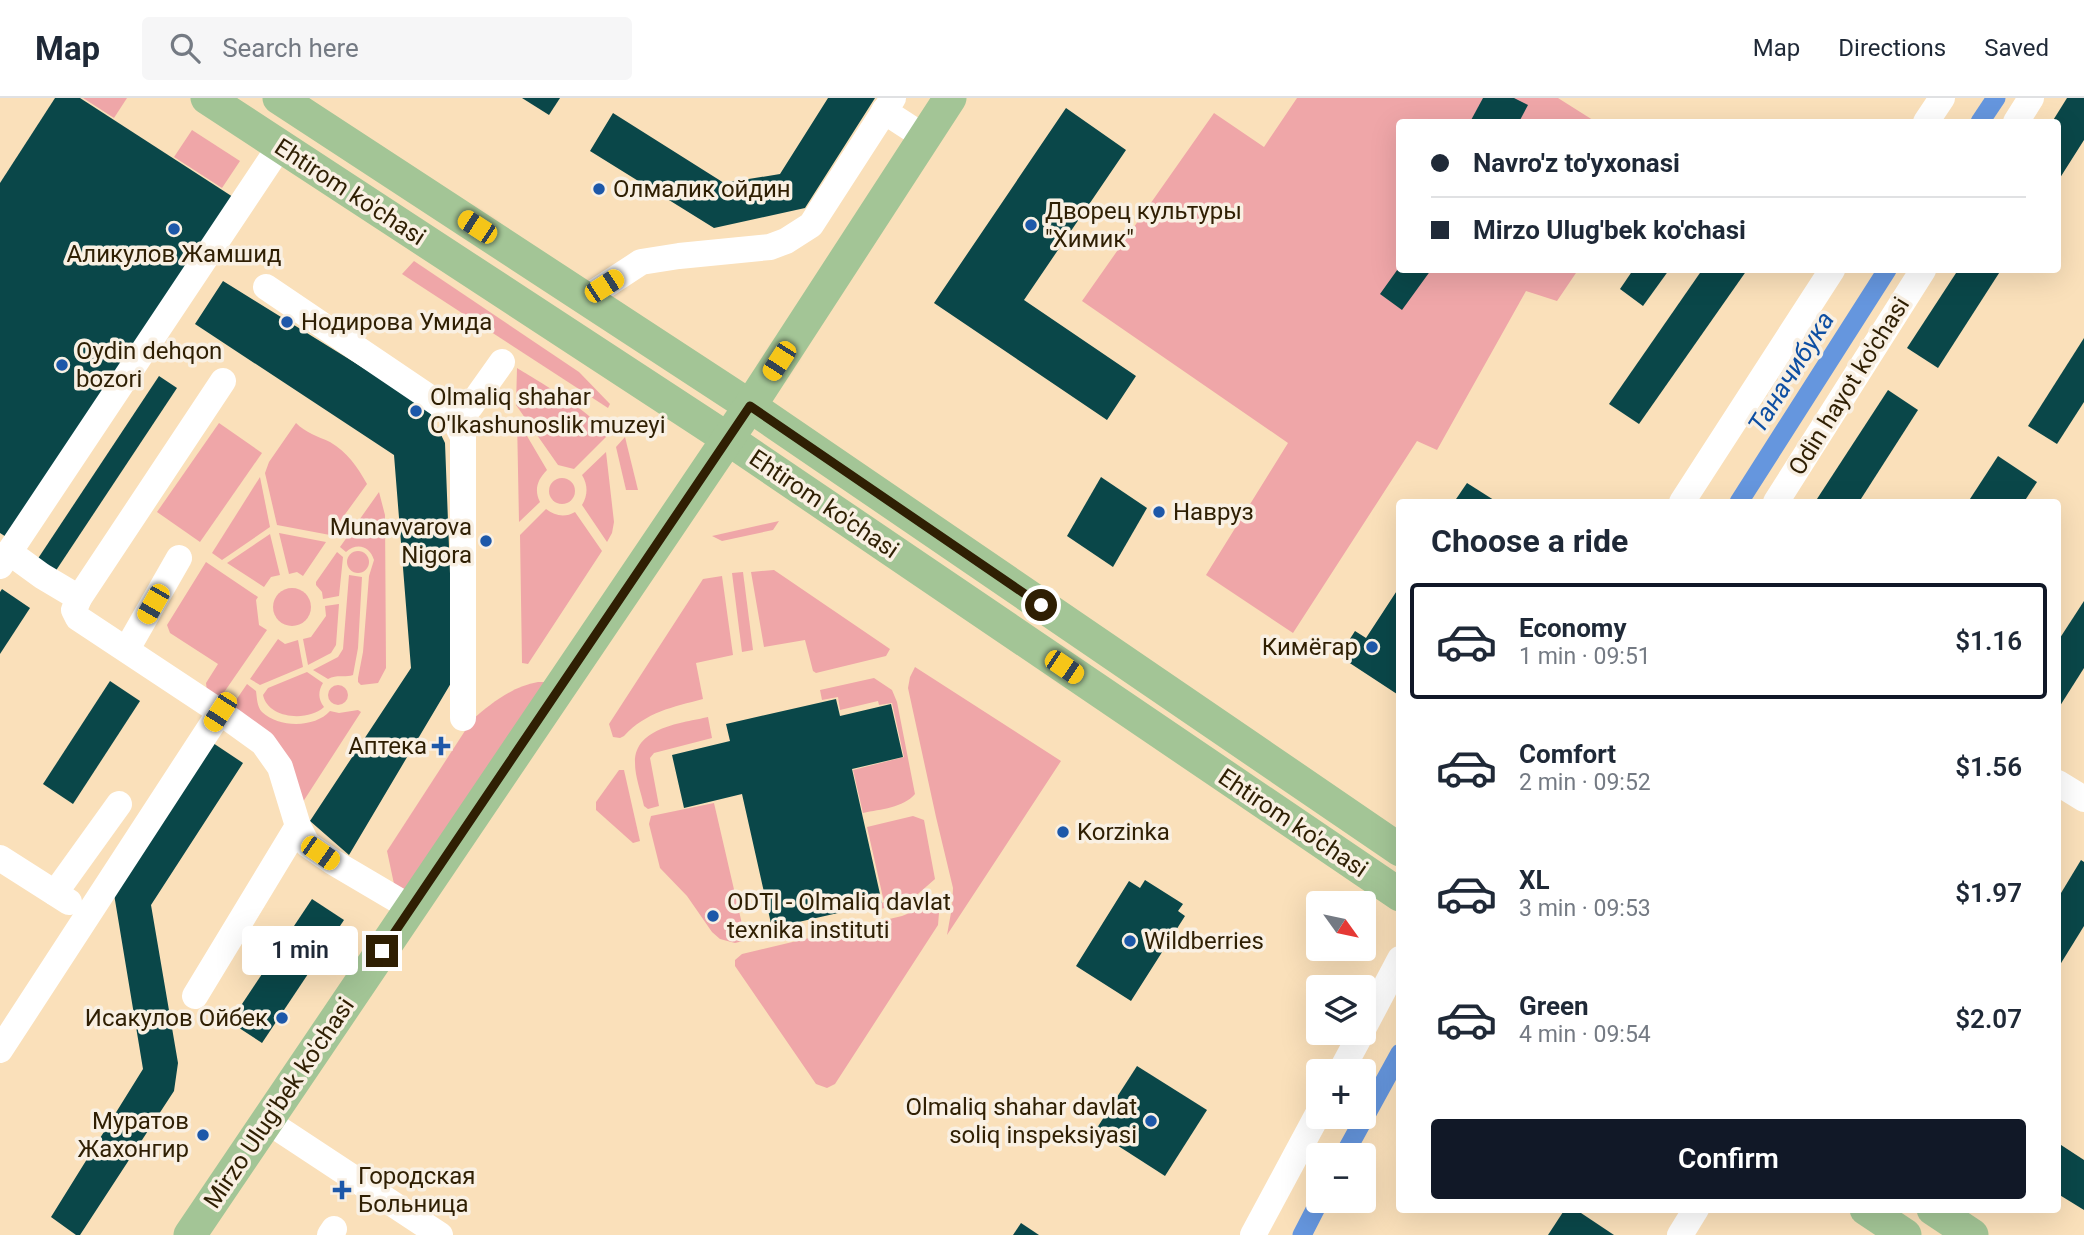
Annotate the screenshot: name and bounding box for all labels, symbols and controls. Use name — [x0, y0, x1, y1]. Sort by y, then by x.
search box — [142, 17, 632, 80]
text: Map — [35, 29, 100, 68]
icon: search — [166, 29, 204, 67]
text: Search here — [222, 33, 359, 63]
text: Map — [1753, 34, 1800, 62]
text: Directions — [1838, 34, 1946, 62]
text: Saved — [1984, 34, 2049, 62]
street label: Ehtirom ko'chasi — [269, 133, 431, 251]
text: Navro'z to'yxonasi — [1473, 148, 1680, 178]
place label: Олмалик ойдин — [613, 175, 791, 203]
marker: Олмалик ойдин — [591, 181, 607, 197]
place label: Дворец культуры "Химик" — [1045, 197, 1242, 253]
car — [454, 207, 501, 247]
text: Mirzo Ulug'bek ko'chasi — [1473, 215, 1746, 245]
marker: Дворец культуры "Химик" — [1023, 217, 1039, 233]
marker: Аликулов Жамшид — [166, 221, 182, 237]
place label: Аликулов Жамшид — [66, 240, 282, 268]
car — [581, 266, 628, 306]
street label: Odin hayot ko'chasi — [1783, 292, 1915, 480]
water label: Таначибука — [1742, 306, 1840, 438]
place label: Нодирова Умида — [301, 308, 492, 336]
marker: Нодирова Умида — [279, 314, 295, 330]
place label: Oydin dehqon bozori — [76, 337, 222, 393]
car — [759, 338, 800, 384]
marker: Oydin dehqon bozori — [54, 357, 70, 373]
place label: Olmaliq shahar O'lkashunoslik muzeyi — [430, 383, 665, 439]
marker: Olmaliq shahar O'lkashunoslik muzeyi — [408, 403, 424, 419]
street label: Ehtirom ko'chasi — [744, 444, 904, 564]
place label: Навруз — [1173, 498, 1254, 526]
marker: Навруз — [1151, 504, 1167, 520]
place label: Munavvarova Nigora — [330, 513, 472, 569]
text: Choose a ride — [1431, 522, 1628, 560]
marker: Munavvarova Nigora — [478, 533, 494, 549]
car — [134, 581, 173, 627]
route start — [1025, 589, 1057, 621]
icon: car — [1435, 610, 1498, 673]
text: Economy — [1519, 613, 1626, 643]
text: $1.16 — [1955, 626, 2022, 656]
place label: Кимёгар — [1262, 633, 1358, 661]
marker: Кимёгар — [1364, 639, 1380, 655]
text: 1 min · 09:51 — [1519, 643, 1651, 670]
car — [1041, 647, 1088, 687]
car — [200, 689, 241, 735]
place label: Аптека — [348, 732, 427, 760]
icon: car — [1435, 736, 1498, 799]
marker: Аптека — [433, 738, 449, 754]
text: Comfort — [1519, 739, 1616, 769]
text: $1.56 — [1955, 752, 2022, 782]
street label: Ehtirom ko'chasi — [1213, 763, 1373, 883]
text: 2 min · 09:52 — [1519, 769, 1651, 796]
place label: Korzinka — [1077, 818, 1170, 846]
marker: Korzinka — [1055, 824, 1071, 840]
car — [297, 832, 344, 874]
icon: car — [1435, 862, 1498, 925]
text: XL — [1519, 865, 1550, 895]
text: $1.97 — [1955, 878, 2022, 908]
place label: ODTI - Olmaliq davlat texnika instituti — [727, 888, 951, 944]
north arrow — [1306, 891, 1376, 961]
map controls — [1306, 891, 1376, 1213]
text: 3 min · 09:53 — [1519, 895, 1651, 922]
marker: ODTI - Olmaliq davlat texnika instituti — [705, 908, 721, 924]
callout: 1 min — [242, 926, 358, 976]
place label: Wildberries — [1144, 927, 1264, 955]
marker: Wildberries — [1122, 933, 1138, 949]
route end — [366, 935, 398, 967]
text: 1 min — [271, 937, 329, 964]
button: layers — [1306, 975, 1376, 1045]
icon: car — [1435, 988, 1498, 1051]
text: Green — [1519, 991, 1589, 1021]
street label: Mirzo Ulug'bek ko'chasi — [198, 992, 360, 1214]
place label: Исакулов Ойбек — [85, 1004, 268, 1032]
text: $2.07 — [1955, 1004, 2022, 1034]
marker: Исакулов Ойбек — [274, 1010, 290, 1026]
text: 4 min · 09:54 — [1519, 1021, 1651, 1048]
button: + — [1306, 1059, 1376, 1129]
place label: Olmaliq shahar davlat soliq inspeksiyasi — [905, 1093, 1137, 1149]
place label: Муратов Жахонгир — [78, 1107, 189, 1163]
marker: Olmaliq shahar davlat soliq inspeksiyasi — [1143, 1113, 1159, 1129]
button: Confirm — [1431, 1119, 2026, 1199]
marker: Муратов Жахонгир — [195, 1127, 211, 1143]
button: − — [1306, 1143, 1376, 1213]
place label: Городская Больница — [358, 1162, 475, 1218]
marker: Городская Больница — [332, 1180, 352, 1200]

